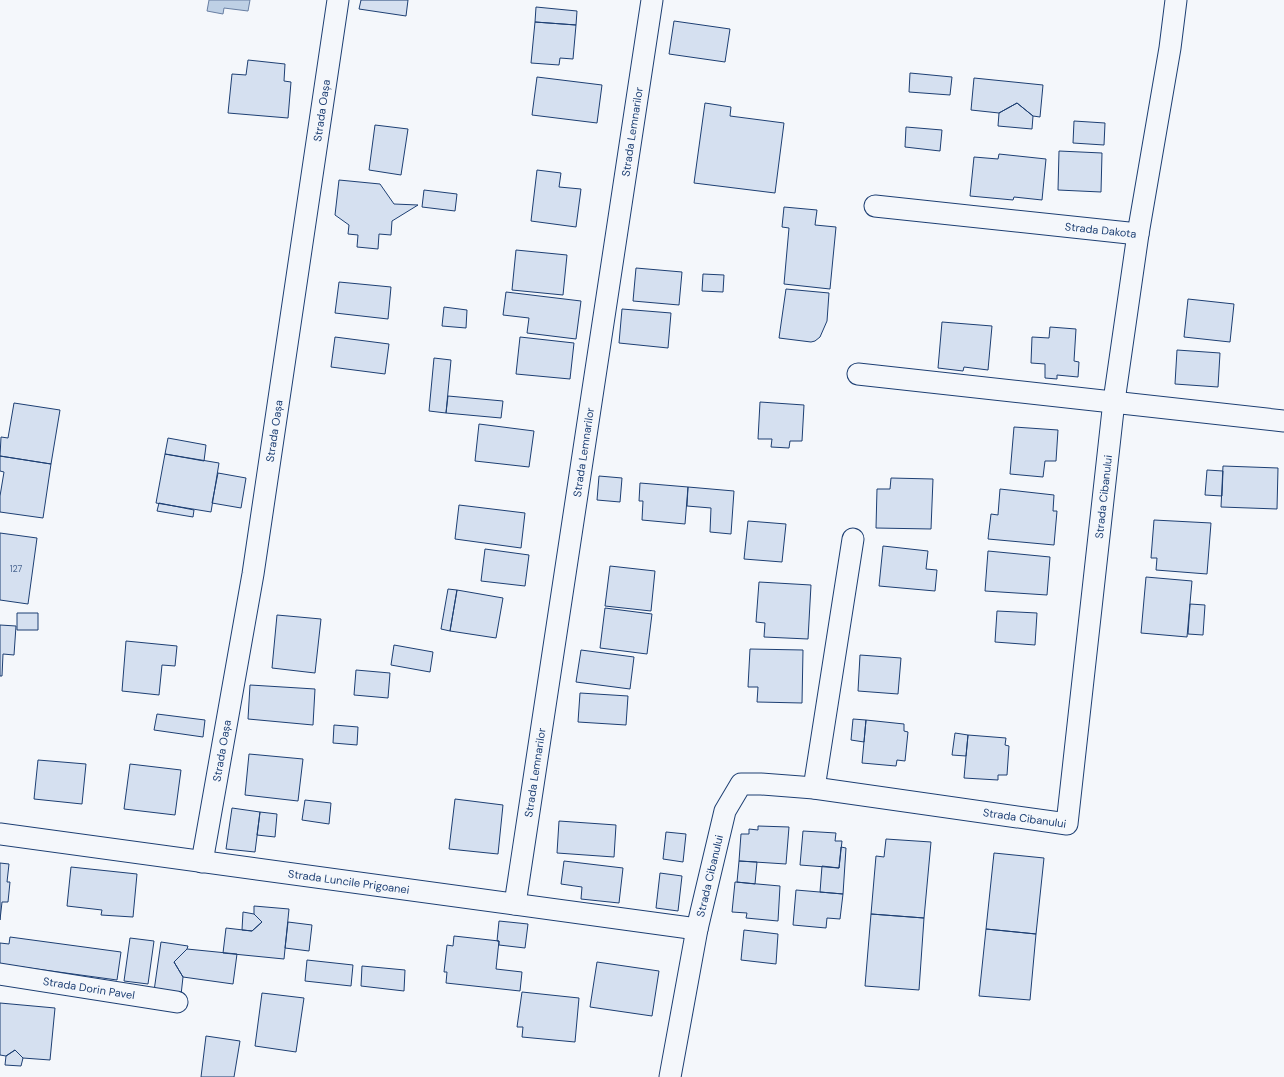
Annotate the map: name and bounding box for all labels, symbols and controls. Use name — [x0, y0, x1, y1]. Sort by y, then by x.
street label: Strada Oașa — [310, 79, 333, 143]
street label: Strada Lemnarilor — [618, 86, 646, 178]
street label: Strada Dakota — [1064, 219, 1137, 241]
street label: Strada Oașa — [263, 399, 286, 463]
street label: Strada Lemnarilor — [570, 406, 597, 498]
street label: Strada Cibanului — [1092, 454, 1115, 539]
house number: 127 — [10, 563, 23, 575]
street label: Strada Oașa — [209, 719, 234, 783]
street label: Strada Lemnarilor — [521, 727, 549, 818]
street label: Strada Cibanului — [982, 805, 1067, 831]
street label: Strada Cibanului — [693, 833, 726, 918]
street label: Strada Luncile Prigoanei — [287, 866, 410, 897]
street label: Strada Dorin Pavel — [42, 974, 136, 1002]

